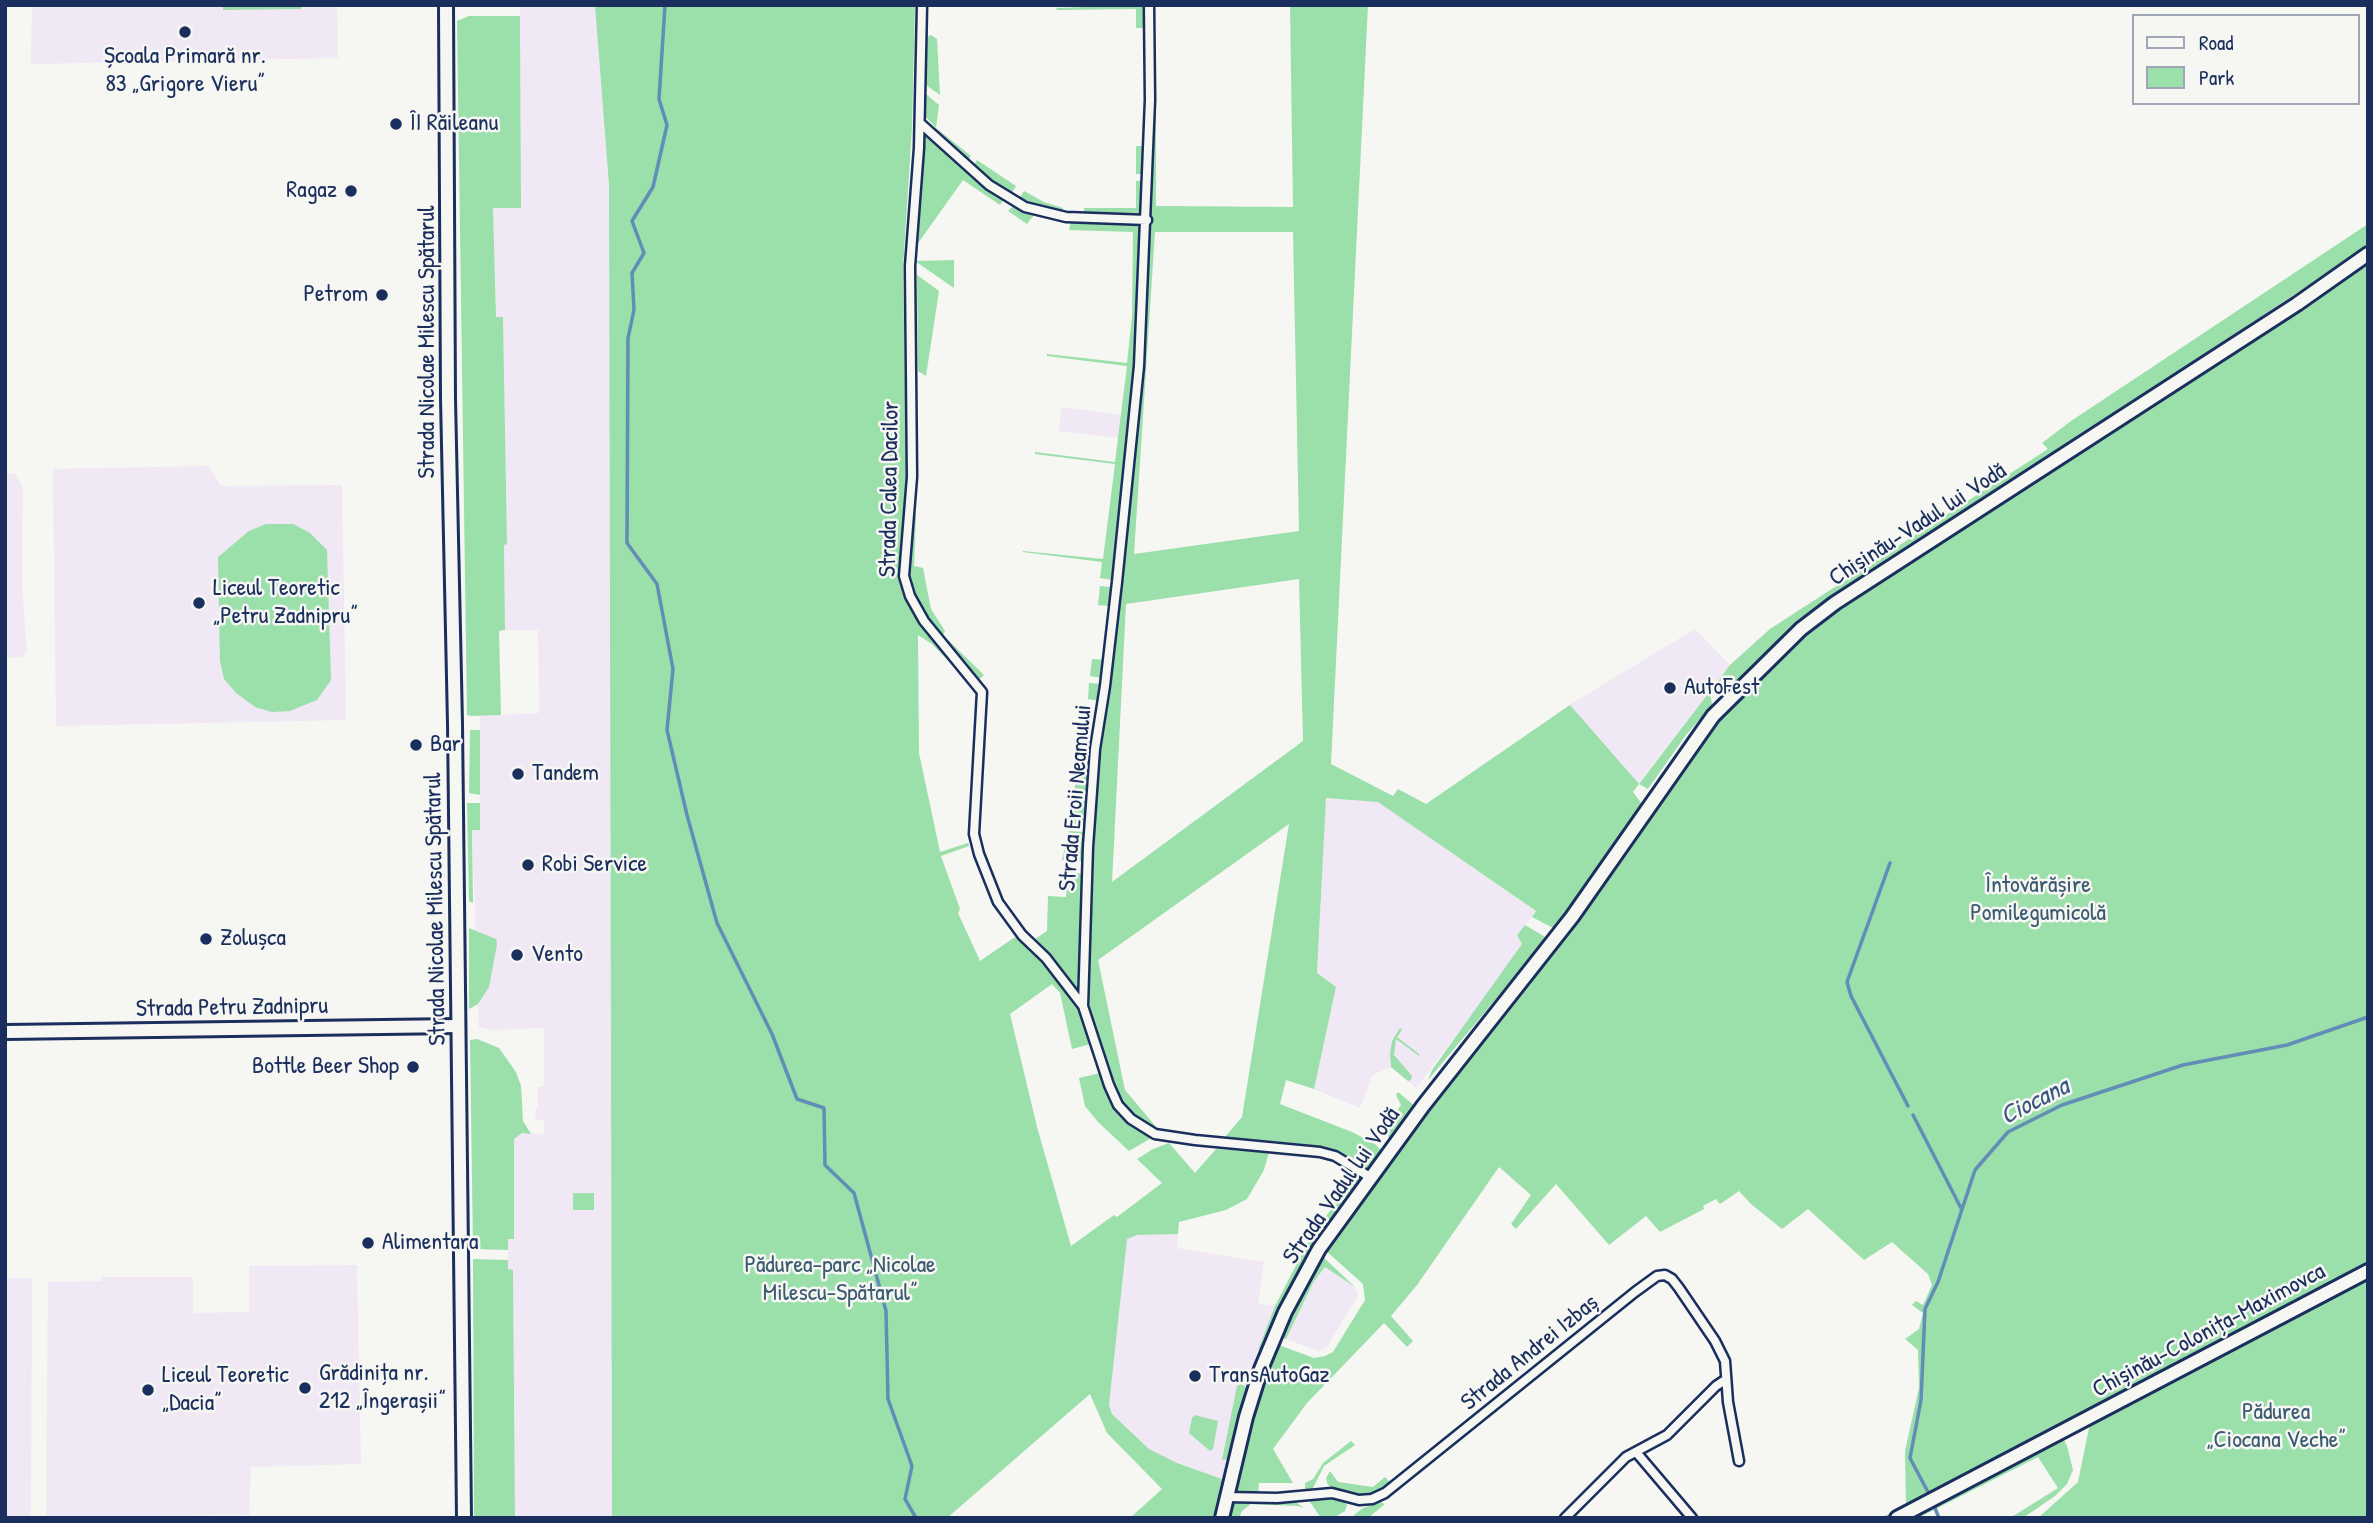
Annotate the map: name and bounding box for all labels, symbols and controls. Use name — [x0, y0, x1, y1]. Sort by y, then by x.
legend — [2132, 14, 2359, 105]
marker: Școala Primară nr. 83 „Grigore Vieru” — [177, 24, 193, 40]
text: Road — [2199, 28, 2233, 57]
place label: Școala Primară nr. 83 „Grigore Vieru” — [104, 43, 266, 99]
text: Park — [2199, 63, 2234, 92]
place label: ÎI Răileanu — [410, 110, 498, 138]
marker: ÎI Răileanu — [388, 116, 404, 132]
place label: Ragaz — [286, 177, 337, 205]
marker: Ragaz — [343, 183, 359, 199]
street label: Strada Nicolae Milescu Spătarul — [414, 205, 442, 479]
place label: Petrom — [303, 281, 368, 309]
marker: Petrom — [374, 287, 390, 303]
street label: Strada Calea Dacilor — [874, 401, 906, 577]
street label: Chișinău-Vadul lui Vodă — [1824, 457, 2012, 593]
place label: Liceul Teoretic „Petru Zadnipru” — [213, 575, 357, 631]
marker: Liceul Teoretic „Petru Zadnipru” — [191, 595, 207, 611]
place label: AutoFest — [1684, 674, 1759, 702]
marker: AutoFest — [1662, 680, 1678, 696]
street label: Strada Eroii Neamului — [1054, 704, 1098, 892]
place label: Bar — [430, 731, 461, 759]
marker: Bar — [408, 737, 424, 753]
place label: Tandem — [532, 760, 599, 788]
marker: Tandem — [510, 766, 526, 782]
street label: Strada Nicolae Milescu Spătarul — [419, 772, 453, 1046]
place label: Robi Service — [542, 851, 647, 879]
marker: Robi Service — [520, 857, 536, 873]
park label: Întovărășire Pomilegumicolă — [1970, 872, 2106, 928]
place label: Zolușca — [220, 925, 286, 953]
marker: Zolușca — [198, 931, 214, 947]
place label: Vento — [531, 941, 583, 969]
marker: Vento — [509, 947, 525, 963]
street label: Strada Petru Zadnipru — [136, 992, 328, 1024]
place label: Bottle Beer Shop — [252, 1053, 399, 1081]
marker: Bottle Beer Shop — [405, 1059, 421, 1075]
water label: Ciocana — [1995, 1072, 2075, 1132]
street label: Strada Vadul lui Vodă — [1277, 1102, 1407, 1270]
place label: Alimentara — [382, 1229, 479, 1257]
marker: Alimentara — [360, 1235, 376, 1251]
park label: Pădurea-parc „Nicolae Milescu-Spătarul” — [744, 1252, 936, 1308]
street label: Chișinău-Colonița-Maximovca — [2088, 1257, 2330, 1405]
street label: Strada Andrei Izbaș — [1456, 1289, 1604, 1417]
place label: Grădinița nr. 212 „Îngerașii” — [319, 1360, 445, 1416]
place label: Liceul Teoretic „Dacia” — [162, 1362, 289, 1418]
place label: TransAutoGaz — [1209, 1362, 1329, 1390]
marker: TransAutoGaz — [1187, 1368, 1203, 1384]
marker: Grădinița nr. 212 „Îngerașii” — [297, 1380, 313, 1396]
marker: Liceul Teoretic „Dacia” — [140, 1382, 156, 1398]
park label: Pădurea „Ciocana Veche” — [2206, 1399, 2346, 1455]

